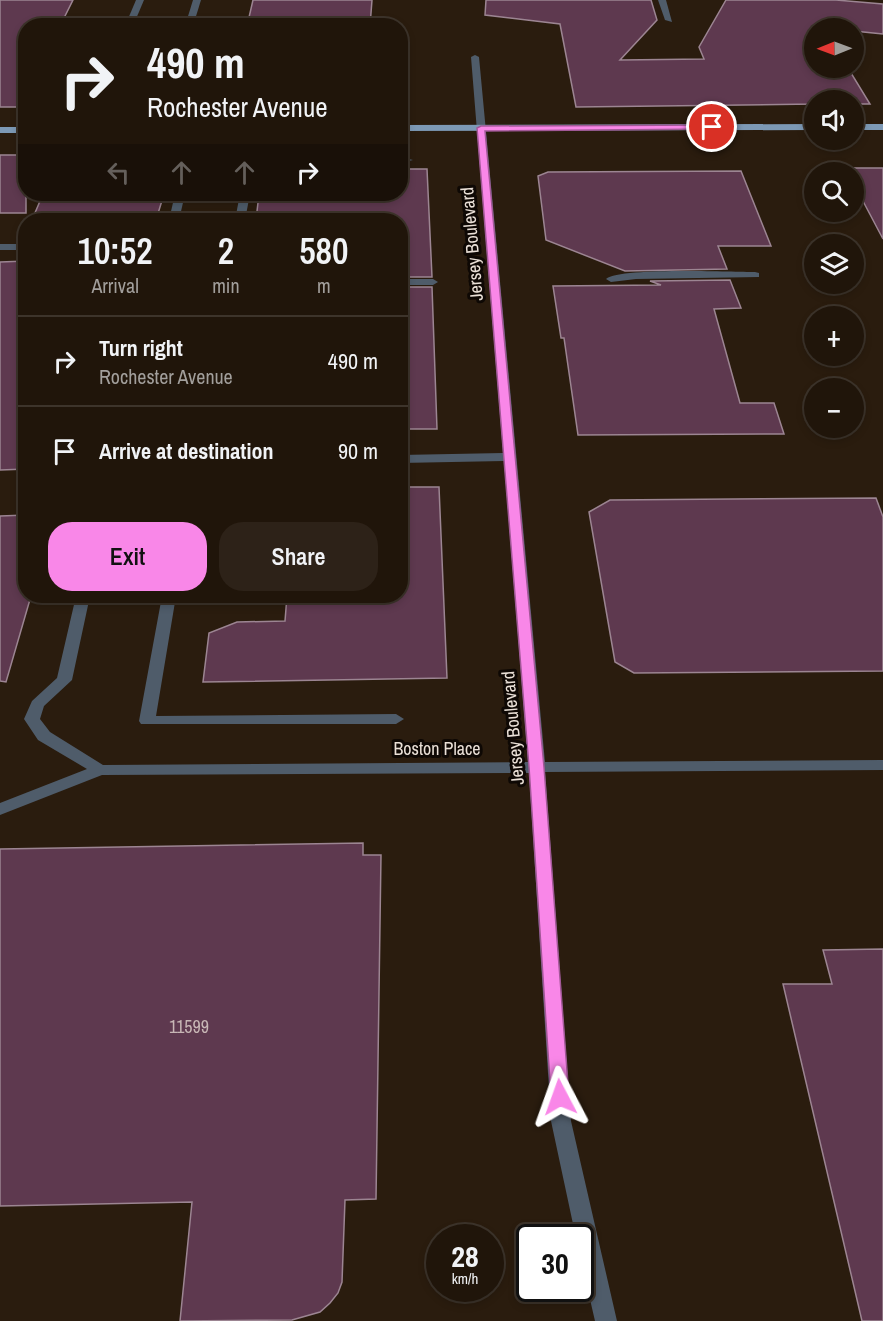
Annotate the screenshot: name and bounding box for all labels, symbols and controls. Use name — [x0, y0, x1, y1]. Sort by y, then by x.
north arrow — [804, 18, 864, 78]
map controls — [804, 18, 864, 438]
text: 490 m — [147, 35, 245, 91]
icon: right — [48, 42, 126, 120]
text: Rochester Avenue — [147, 89, 328, 125]
button: sound — [804, 90, 864, 150]
pin — [686, 101, 737, 152]
icon: arrive — [695, 110, 728, 143]
icon: left — [102, 156, 135, 189]
icon: ahead — [165, 156, 198, 189]
icon: ahead — [228, 156, 261, 189]
icon: right — [291, 156, 324, 189]
button: search — [804, 162, 864, 222]
street label: Jersey Boulevard — [454, 186, 489, 302]
text: 10:52 — [78, 227, 153, 275]
text: 2 — [218, 227, 234, 275]
text: 580 — [299, 227, 348, 275]
button: layers — [804, 234, 864, 294]
text: Arrival — [91, 272, 139, 299]
text: min — [212, 272, 240, 299]
text: m — [317, 272, 331, 299]
button: + — [804, 306, 864, 366]
text: Turn right — [99, 333, 183, 363]
icon: right — [48, 345, 81, 378]
text: 490 m — [328, 346, 378, 376]
text: Rochester Avenue — [99, 363, 233, 390]
button: − — [804, 378, 864, 438]
icon: arrive — [48, 435, 81, 468]
text: Arrive at destination — [99, 436, 273, 466]
text: 90 m — [338, 436, 378, 466]
button: Exit — [48, 522, 207, 591]
button: Share — [219, 522, 378, 591]
street label: Jersey Boulevard — [495, 670, 530, 786]
street label: Boston Place — [394, 736, 480, 761]
house number: 11599 — [169, 1014, 209, 1039]
position arrow — [528, 1065, 592, 1129]
speed limit sign: 30 — [516, 1224, 594, 1302]
text: 28 — [451, 1236, 479, 1276]
text: km/h — [452, 1268, 478, 1289]

